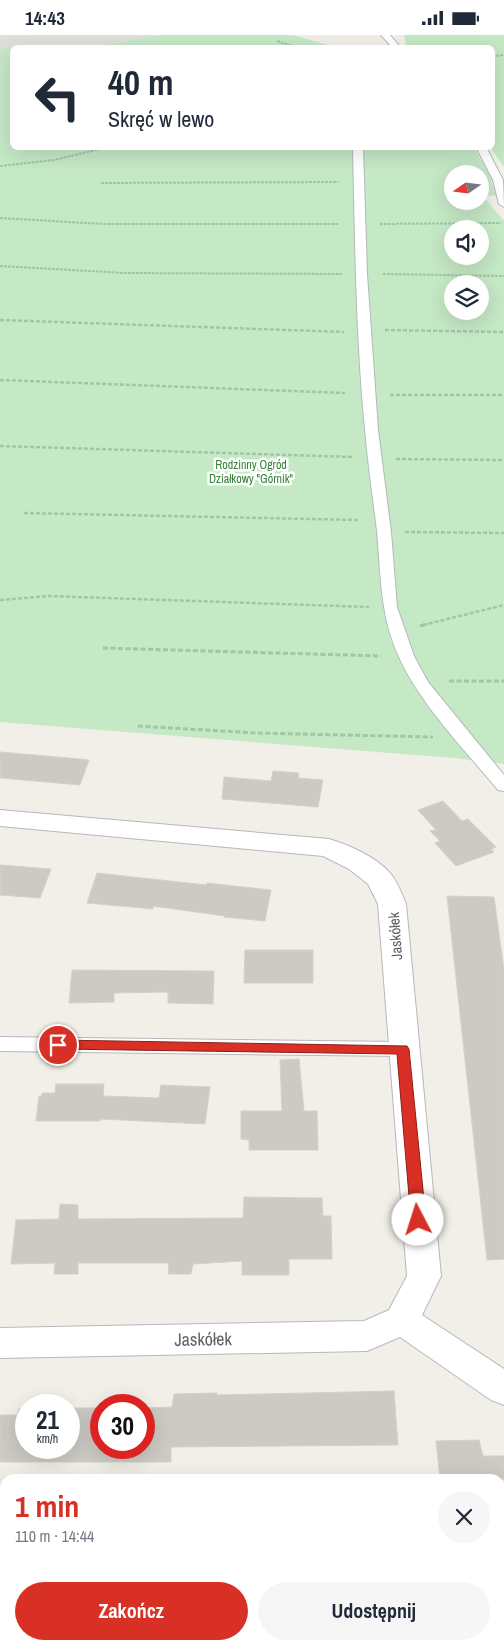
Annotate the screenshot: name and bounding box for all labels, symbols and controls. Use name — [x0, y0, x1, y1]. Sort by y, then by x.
text: 14:43 — [25, 5, 65, 31]
text: 40 m — [108, 59, 173, 106]
icon: left — [25, 65, 90, 130]
text: Skręć w lewo — [108, 104, 214, 134]
north arrow — [444, 165, 489, 210]
map controls — [444, 165, 489, 320]
button: sound — [444, 220, 489, 265]
button: layers — [444, 275, 489, 320]
park label: Rodzinny Ogród Działkowy "Górnik" — [209, 457, 294, 487]
street label: Jaskółek — [383, 911, 407, 961]
pin — [37, 1024, 79, 1066]
icon: arrive — [44, 1031, 72, 1059]
position arrow — [391, 1193, 443, 1245]
street label: Jaskółek — [174, 1326, 233, 1352]
speed limit sign: 30 — [90, 1394, 155, 1459]
text: 21 — [36, 1403, 59, 1437]
text: km/h — [37, 1431, 58, 1447]
text: 1 min — [15, 1486, 79, 1526]
button: close — [438, 1491, 490, 1543]
text: 110 m · 14:44 — [15, 1525, 94, 1547]
button: Zakończ — [15, 1582, 248, 1640]
button: Udostępnij — [258, 1582, 490, 1640]

